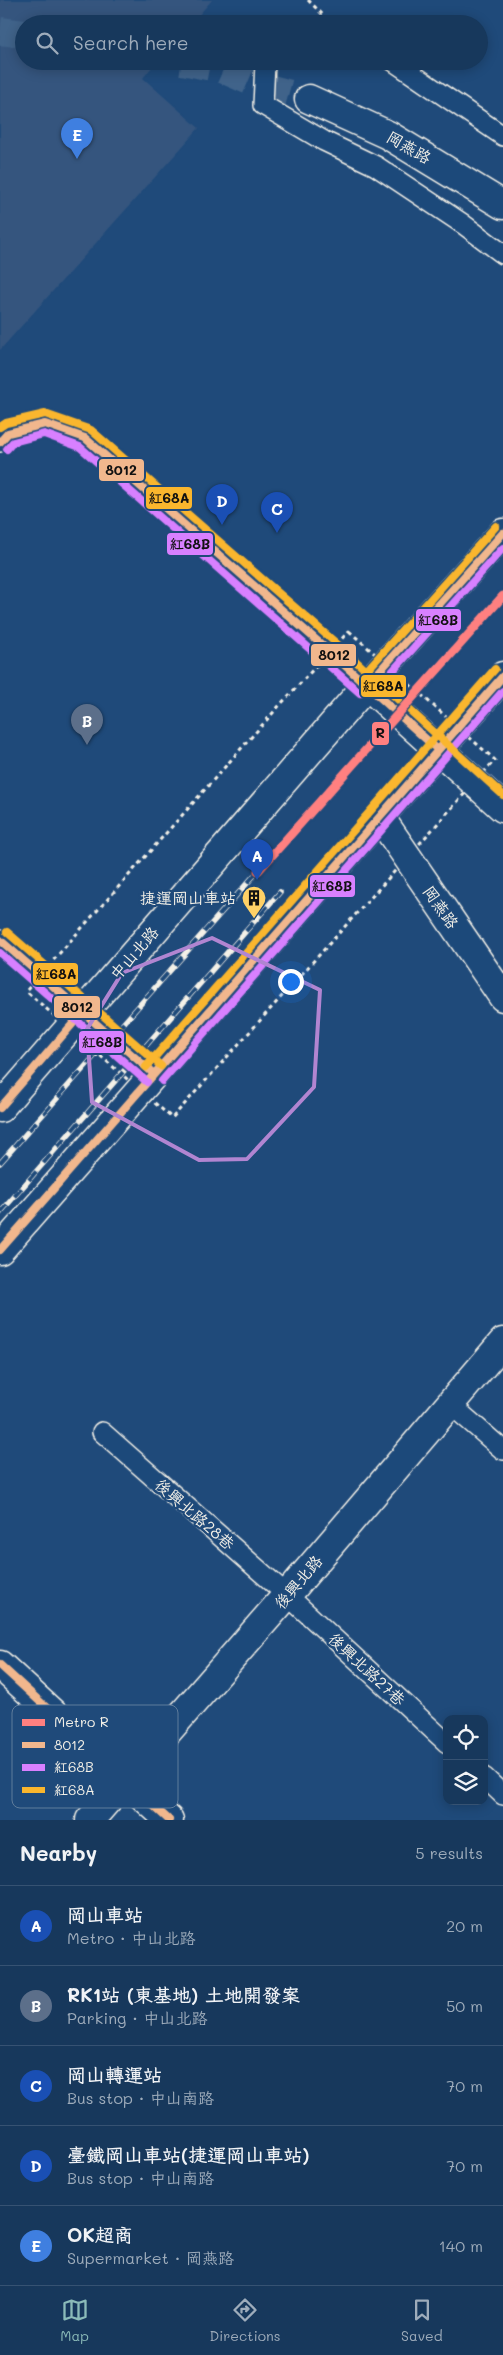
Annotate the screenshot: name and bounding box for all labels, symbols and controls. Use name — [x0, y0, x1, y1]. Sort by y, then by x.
search box — [15, 15, 488, 70]
icon: search — [33, 29, 61, 57]
text: Search here — [73, 30, 189, 55]
pin: E — [61, 118, 93, 159]
street label: 岡燕路 — [383, 125, 435, 168]
line badge: 8012 — [98, 458, 145, 482]
text: 8012 — [105, 460, 137, 479]
pin: D — [206, 484, 238, 525]
line badge: 紅68A — [145, 486, 193, 510]
text: 紅68A — [149, 488, 190, 507]
pin: C — [261, 492, 293, 533]
line badge: 紅68B — [166, 532, 214, 556]
text: 紅68B — [170, 534, 210, 553]
line badge: 紅68B — [415, 608, 462, 632]
text: 紅68B — [418, 610, 458, 629]
line badge: 8012 — [310, 643, 357, 667]
text: 8012 — [318, 645, 350, 664]
line badge: 紅68A — [360, 674, 407, 698]
text: 紅68A — [363, 676, 404, 695]
pin: B — [71, 704, 103, 745]
line badge: R — [371, 721, 390, 746]
text: R — [375, 723, 385, 742]
pin: A — [241, 839, 273, 880]
line badge: 紅68B — [309, 874, 356, 898]
text: 紅68B — [312, 876, 352, 895]
street label: 岡燕路 — [419, 881, 464, 932]
building icon: 捷運岡山車站 — [241, 885, 267, 919]
place label: 捷運岡山車站 — [140, 887, 236, 908]
street label: 中山北路 — [105, 922, 163, 984]
line badge: 紅68A — [32, 962, 79, 986]
text: 紅68A — [36, 964, 77, 983]
your location — [278, 969, 304, 995]
line badge: 8012 — [53, 995, 101, 1019]
text: 8012 — [61, 997, 93, 1016]
line badge: 紅68B — [78, 1030, 125, 1054]
text: 紅68B — [82, 1032, 122, 1051]
street label: 後興北路28巷 — [151, 1473, 239, 1554]
street label: 後興北路 — [269, 1550, 326, 1613]
street label: 後興北路27巷 — [324, 1628, 410, 1710]
legend — [12, 1705, 178, 1808]
text: Metro R — [54, 1712, 109, 1731]
map controls — [443, 1715, 488, 1805]
button: locate — [443, 1715, 488, 1760]
text: 8012 — [54, 1735, 85, 1754]
text: 紅68B — [54, 1757, 94, 1776]
button: layers — [443, 1760, 488, 1805]
text: 紅68A — [54, 1780, 95, 1799]
text: Nearby — [20, 1839, 97, 1866]
text: 5 results — [415, 1842, 483, 1863]
text: 岡山車站 — [67, 1902, 143, 1927]
text: A — [30, 1915, 42, 1936]
text: 20 m — [446, 1915, 483, 1936]
text: Metro · 中山北路 — [67, 1927, 195, 1948]
text: RK1站 (東基地) 土地開發案 — [67, 1982, 300, 2007]
text: B — [31, 1995, 41, 2016]
text: 50 m — [446, 1995, 483, 2016]
text: Parking · 中山北路 — [67, 2007, 208, 2028]
text: 岡山轉運站 — [67, 2062, 162, 2087]
text: C — [30, 2075, 42, 2096]
text: 70 m — [446, 2075, 483, 2096]
text: Bus stop · 中山南路 — [67, 2087, 214, 2108]
text: 臺鐵岡山車站(捷運岡山車站) — [67, 2142, 309, 2167]
text: D — [30, 2155, 42, 2176]
text: 70 m — [446, 2155, 483, 2176]
text: Bus stop · 中山南路 — [67, 2167, 214, 2188]
text: OK超商 — [67, 2222, 133, 2247]
text: E — [31, 2235, 41, 2256]
text: 140 m — [439, 2235, 483, 2256]
text: Supermarket · 岡燕路 — [67, 2247, 234, 2268]
tab: Map — [60, 2296, 89, 2345]
tab: Directions — [209, 2296, 281, 2345]
tab: Saved — [401, 2296, 443, 2345]

